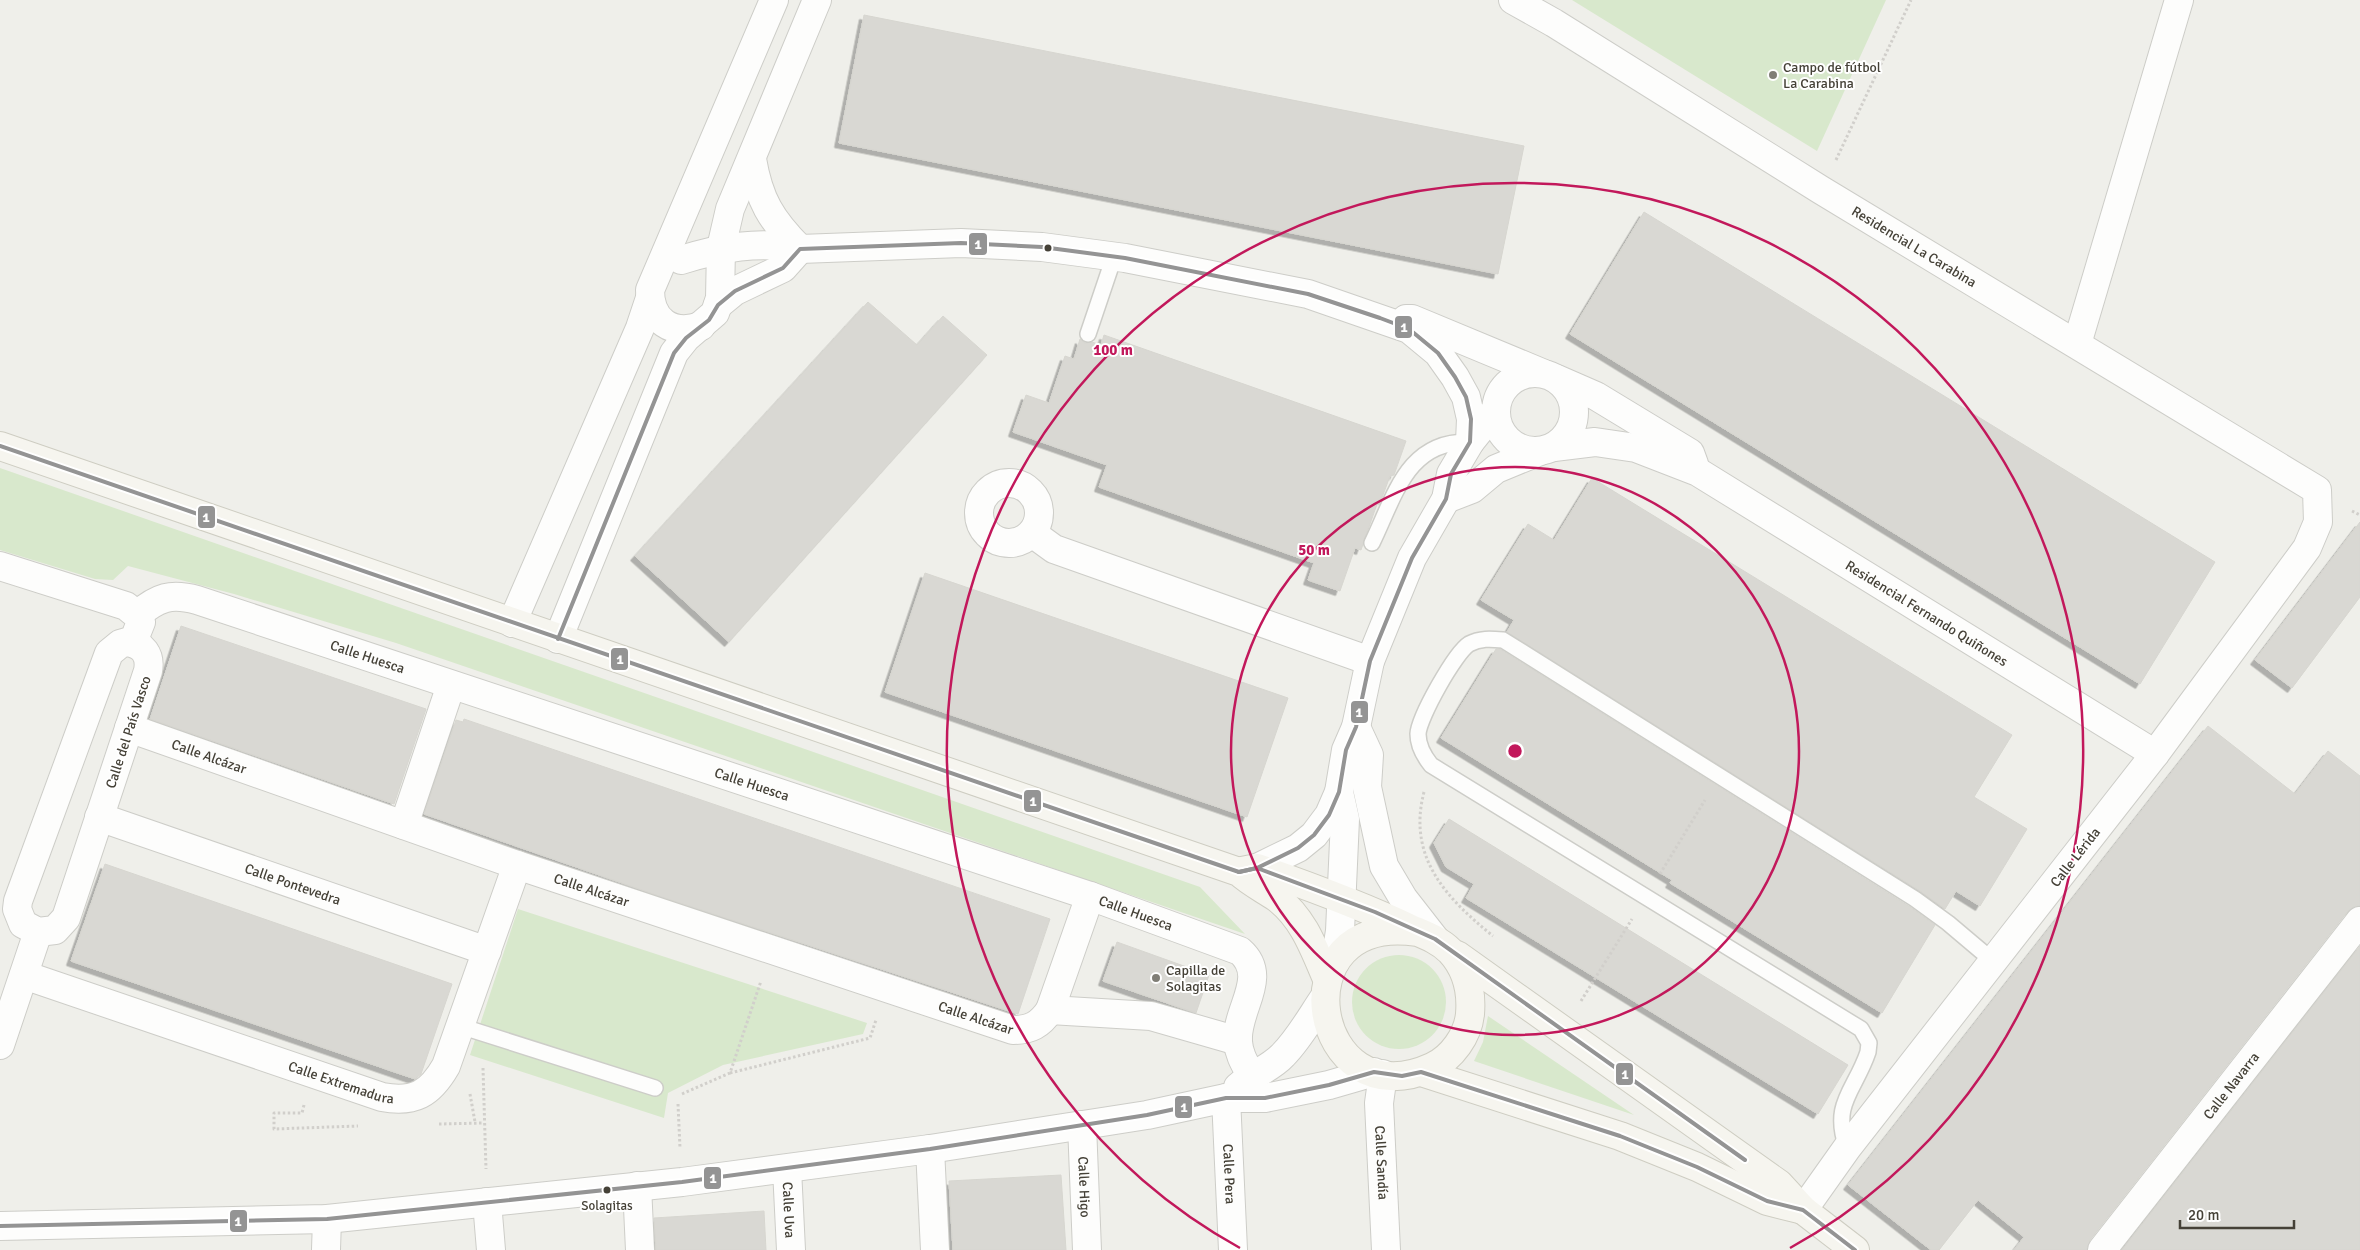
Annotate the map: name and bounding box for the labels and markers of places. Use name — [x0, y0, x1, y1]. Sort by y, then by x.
place label: Campo de fútbol La Carabina — [1783, 59, 1881, 92]
marker: Campo de fútbol La Carabina — [1767, 69, 1779, 81]
unlabelled marker — [1043, 243, 1053, 253]
centre of rings — [1506, 742, 1524, 760]
place label: Capilla de Solagitas — [1166, 962, 1225, 995]
marker: Capilla de Solagitas — [1150, 972, 1162, 984]
marker: Solagitas — [602, 1185, 612, 1195]
place label: Solagitas — [581, 1198, 633, 1214]

